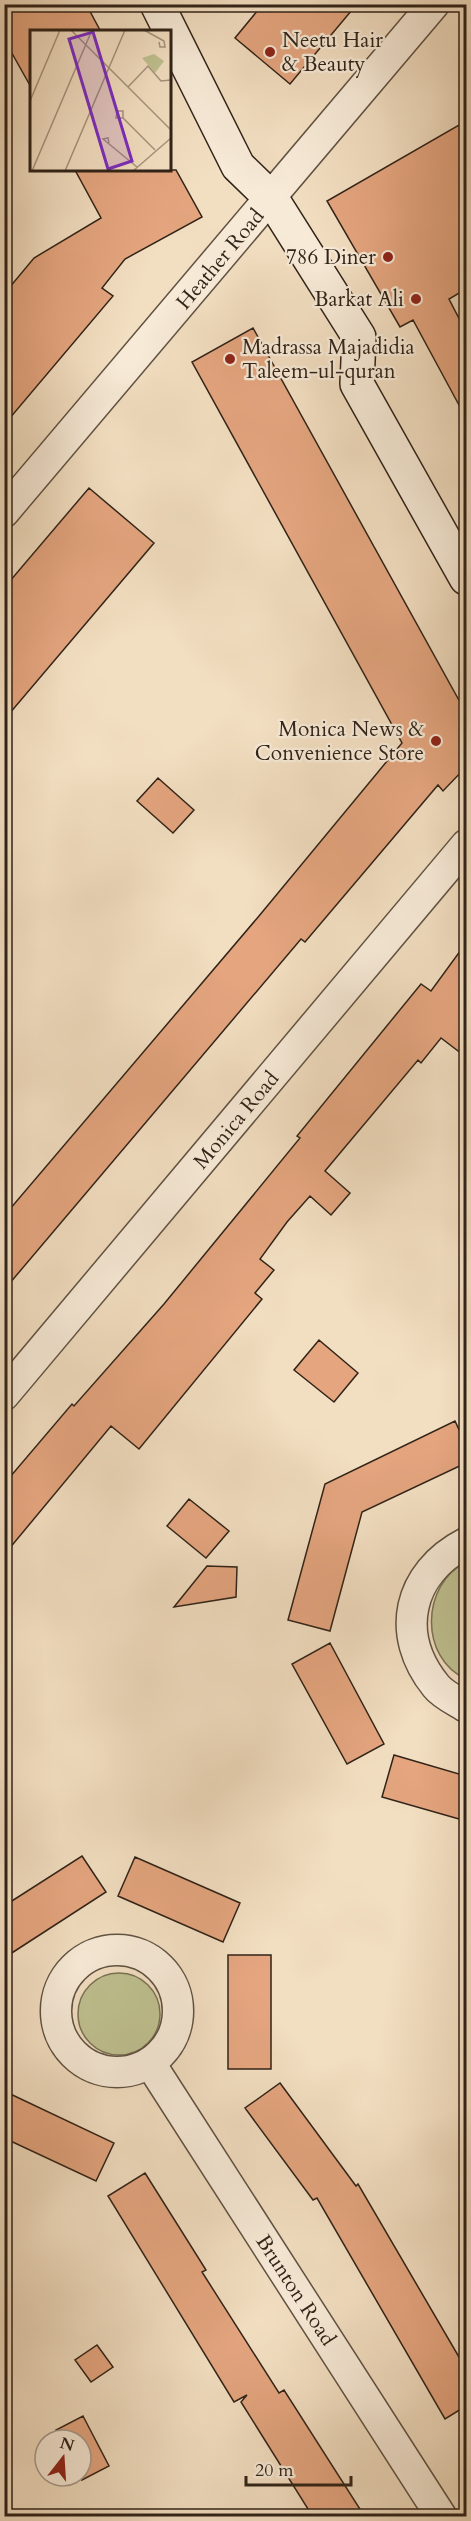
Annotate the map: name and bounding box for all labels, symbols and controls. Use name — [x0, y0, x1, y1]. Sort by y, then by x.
place label: Neetu Hair & Beauty — [282, 26, 383, 79]
inset map — [30, 30, 171, 171]
marker: Neetu Hair & Beauty — [263, 45, 277, 59]
street label: Heather Road — [170, 203, 271, 316]
place label: 786 Diner — [286, 243, 376, 272]
marker: 786 Diner — [381, 250, 395, 264]
place label: Barkat Ali — [314, 285, 404, 314]
marker: Barkat Ali — [409, 292, 423, 306]
place label: Madrassa Majadidia Taleem-ul-quran — [242, 333, 415, 386]
marker: Madrassa Majadidia Taleem-ul-quran — [223, 352, 237, 366]
place label: Monica News & Convenience Store — [255, 715, 424, 768]
marker: Monica News & Convenience Store — [429, 734, 443, 748]
street label: Monica Road — [187, 1065, 286, 1175]
street label: Brunton Road — [249, 2229, 342, 2351]
north arrow — [33, 2428, 93, 2488]
text: N — [57, 2432, 77, 2457]
scale bar — [246, 2449, 351, 2487]
text: 20 m — [255, 2458, 294, 2483]

